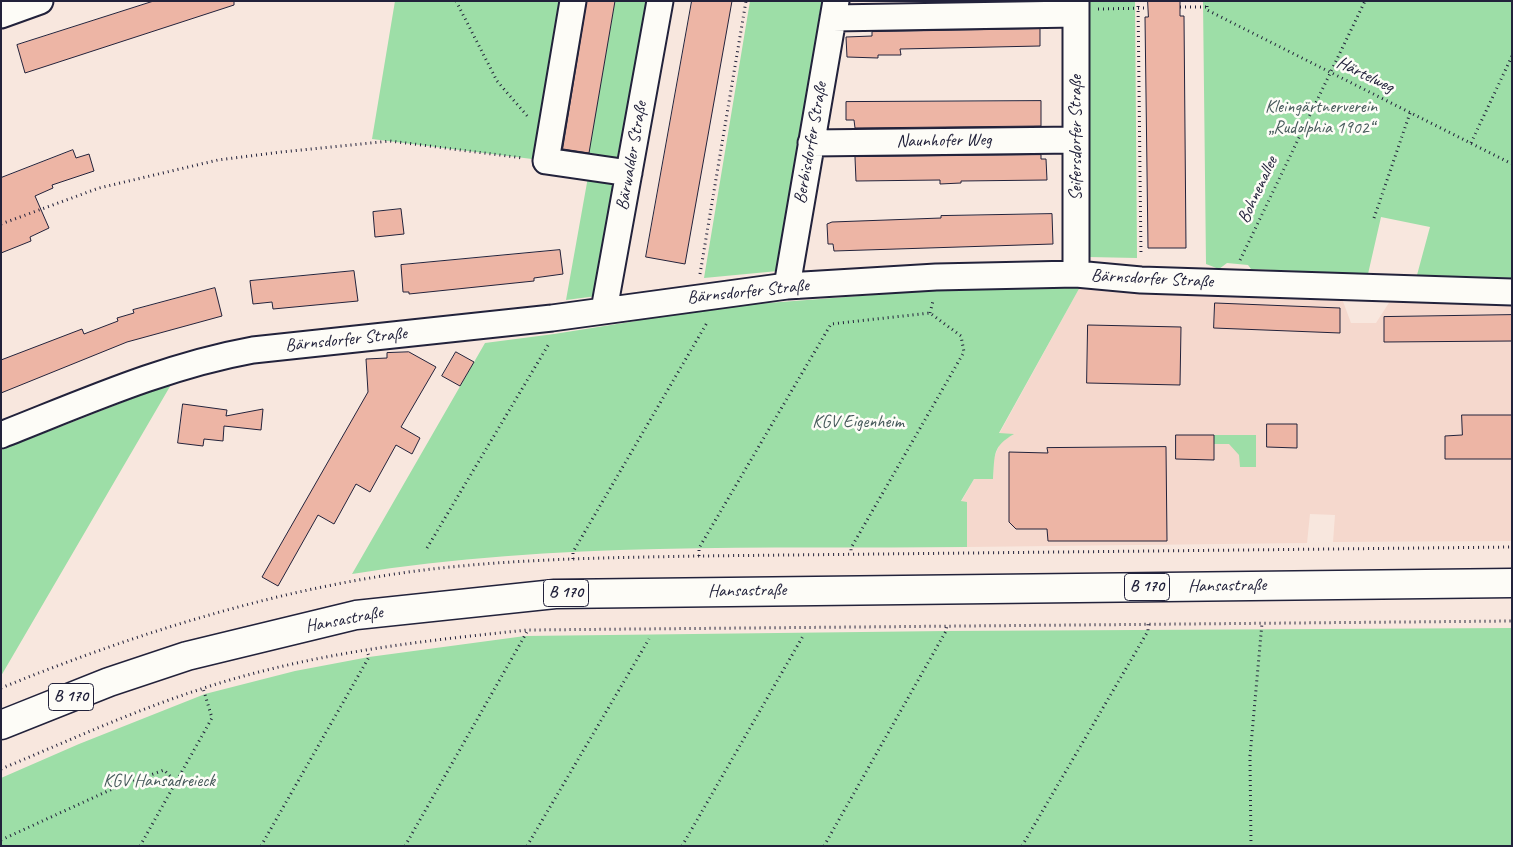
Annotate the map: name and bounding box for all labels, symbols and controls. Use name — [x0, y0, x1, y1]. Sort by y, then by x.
street label: Härtelweg — [1333, 52, 1397, 98]
street label: Seifersdorfer Straße — [1065, 75, 1087, 201]
street label: Berbisdorfer Straße — [790, 80, 832, 206]
park label: Kleingärtnerverein „Rudolphia 1902“ — [1265, 96, 1377, 138]
street label: Bärwalder Straße — [612, 100, 652, 212]
street label: Naunhofer Weg — [896, 129, 992, 153]
street label: Bohnenallee — [1233, 153, 1283, 227]
street label: Bärnsdorfer Straße — [1090, 265, 1214, 293]
street label: Bärnsdorfer Straße — [686, 275, 810, 309]
street label: Bärnsdorfer Straße — [284, 323, 408, 357]
park label: KGV Eigenheim — [812, 411, 904, 433]
road number: B 170 — [1124, 574, 1170, 600]
street label: Hansastraße — [1188, 575, 1266, 597]
road number: B 170 — [544, 580, 588, 606]
street label: Hansastraße — [708, 580, 786, 602]
street label: Hansastraße — [303, 602, 385, 638]
road number: B 170 — [48, 684, 94, 710]
park label: KGV Hansadreieck — [103, 770, 215, 792]

